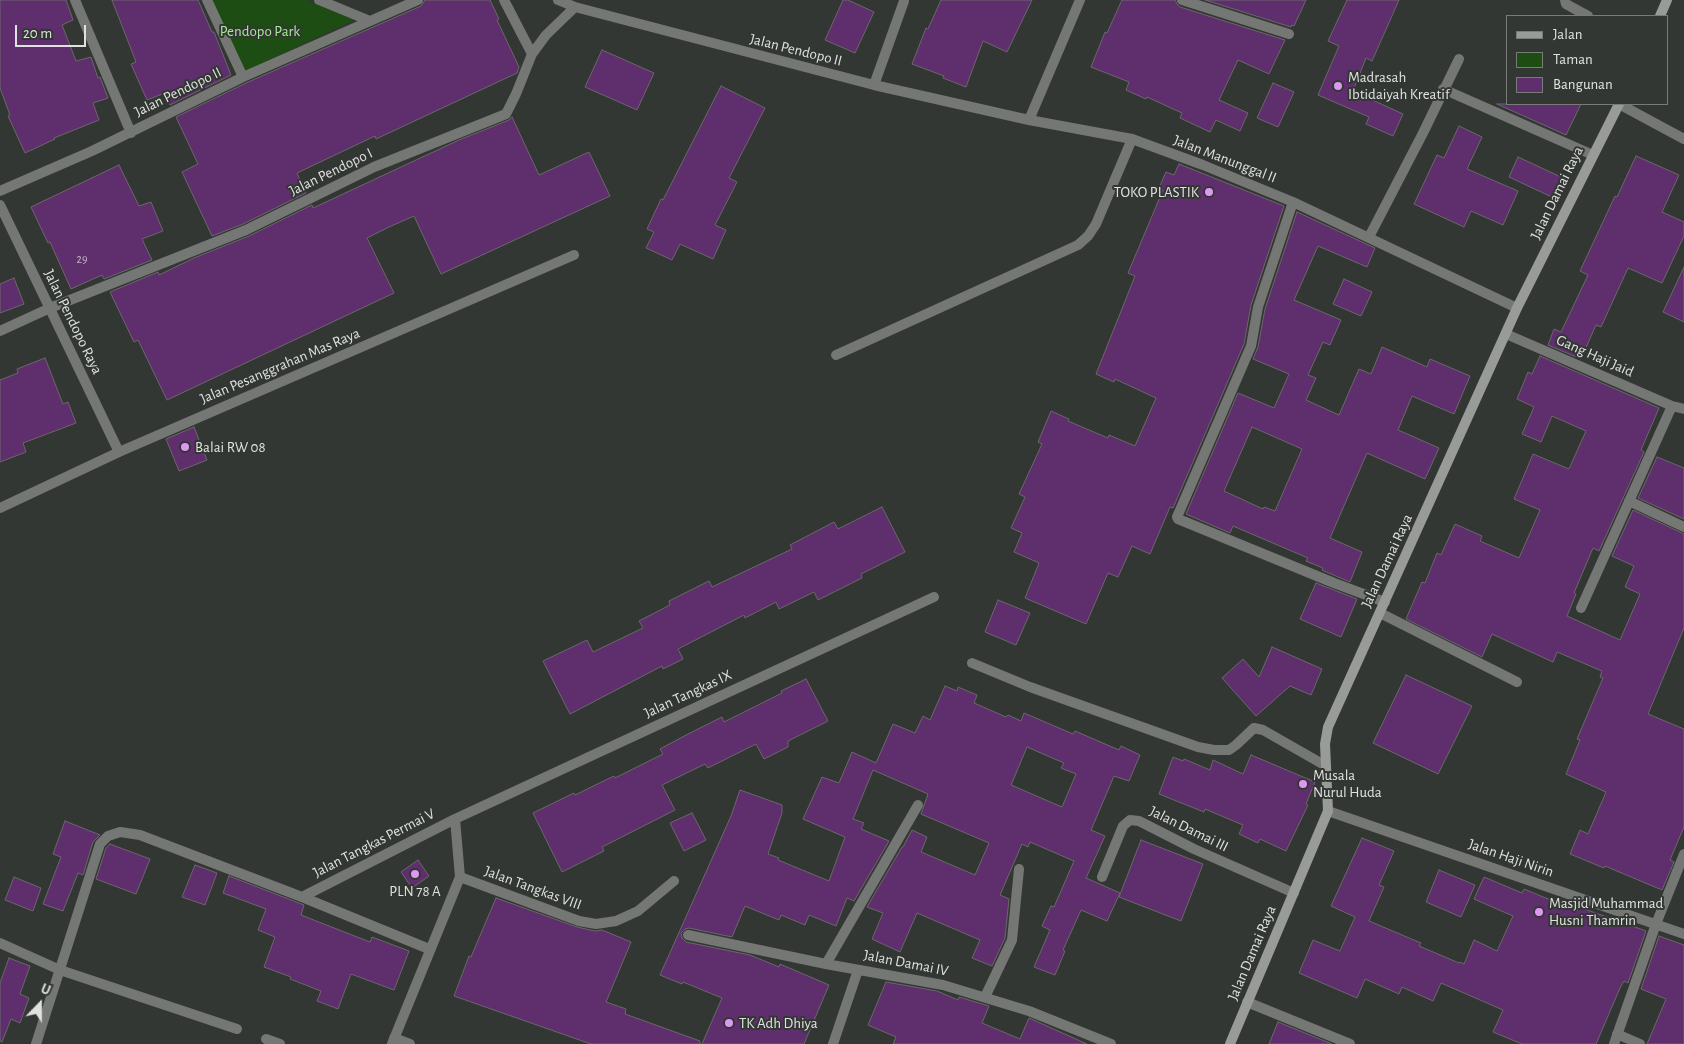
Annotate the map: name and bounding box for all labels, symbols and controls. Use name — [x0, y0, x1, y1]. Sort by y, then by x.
scale bar — [18, 15, 89, 47]
legend — [1506, 15, 1669, 105]
park label: Pendopo Park — [220, 22, 300, 40]
text: 20 m — [23, 26, 52, 41]
text: Jalan — [1553, 27, 1583, 42]
street label: Jalan Pendopo II — [748, 30, 844, 70]
text: Taman — [1553, 52, 1593, 67]
street label: Jalan Pendopo II — [132, 63, 224, 121]
place label: Madrasah Ibtidaiyah Kreatif — [1348, 68, 1449, 103]
text: Bangunan — [1553, 77, 1613, 92]
marker: Madrasah Ibtidaiyah Kreatif — [1332, 80, 1344, 92]
street label: Jalan Manunggal II — [1171, 131, 1279, 187]
street label: Jalan Pendopo I — [286, 144, 376, 200]
street label: Jalan Damai Raya — [1527, 144, 1587, 242]
place label: TOKO PLASTIK — [1114, 183, 1199, 201]
marker: TOKO PLASTIK — [1203, 186, 1215, 198]
house number: 29 — [76, 252, 88, 266]
street label: Jalan Pendopo Raya — [40, 267, 106, 377]
street label: Jalan Pesanggrahan Mas Raya — [197, 324, 363, 408]
street label: Gang Haji Jaid — [1554, 331, 1636, 381]
place label: Balai RW 08 — [195, 438, 266, 456]
marker: Balai RW 08 — [179, 441, 191, 453]
street label: Jalan Damai Raya — [1357, 511, 1417, 611]
street label: Jalan Tangkas IX — [641, 666, 735, 722]
place label: Musala Nurul Huda — [1313, 766, 1382, 801]
marker: Musala Nurul Huda — [1297, 778, 1309, 790]
street label: Jalan Damai III — [1147, 802, 1231, 856]
street label: Jalan Tangkas Permai V — [310, 805, 438, 881]
street label: Jalan Haji Nirin — [1466, 835, 1556, 881]
street label: Jalan Tangkas VIII — [482, 862, 584, 914]
marker: PLN 78 A — [409, 868, 421, 880]
place label: PLN 78 A — [389, 882, 441, 900]
place label: Masjid Muhammad Husni Thamrin — [1549, 894, 1663, 929]
street label: Jalan Damai Raya — [1224, 903, 1280, 1003]
marker: Masjid Muhammad Husni Thamrin — [1533, 906, 1545, 918]
street label: Jalan Damai IV — [862, 946, 950, 980]
north arrow — [15, 979, 65, 1029]
text: U — [39, 982, 52, 998]
place label: TK Adh Dhiya — [739, 1014, 818, 1032]
marker: TK Adh Dhiya — [723, 1017, 735, 1029]

